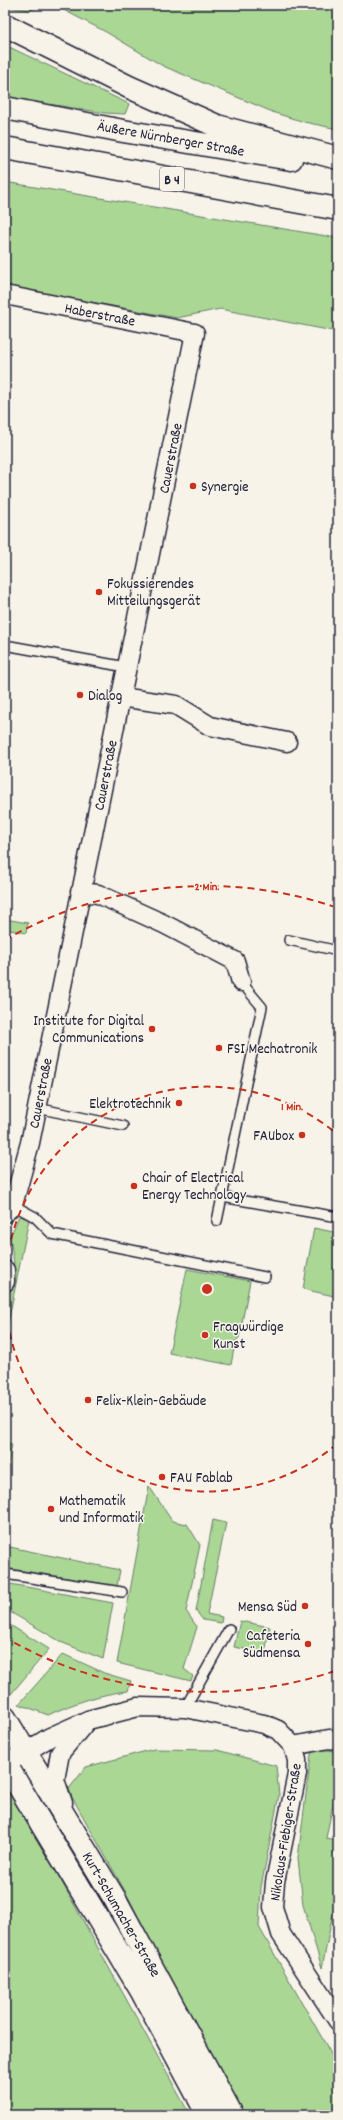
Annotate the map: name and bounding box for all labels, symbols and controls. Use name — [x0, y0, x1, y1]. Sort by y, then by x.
street label: Äußere Nürnberger Straße — [95, 116, 246, 164]
road number: B 4 — [160, 167, 184, 191]
street label: Haberstraße — [62, 298, 137, 334]
street label: Cauerstraße — [154, 421, 190, 495]
place label: Synergie — [201, 477, 249, 499]
marker: Synergie — [188, 481, 198, 491]
place label: Fokussierendes Mitteilungsgerät — [107, 574, 201, 613]
marker: Fokussierendes Mitteilungsgerät — [94, 587, 104, 597]
place label: Dialog — [88, 686, 122, 708]
marker: Dialog — [75, 690, 85, 700]
street label: Cauerstraße — [89, 738, 125, 812]
text: 2 Min. — [195, 879, 219, 896]
place label: Institute for Digital Communications — [33, 1011, 144, 1050]
marker: Institute for Digital Communications — [147, 1024, 157, 1034]
place label: FSI Mechatronik — [227, 1039, 317, 1061]
marker: FSI Mechatronik — [214, 1043, 224, 1053]
street label: Cauerstraße — [24, 1056, 60, 1130]
place label: Elektrotechnik — [89, 1094, 171, 1116]
marker: Elektrotechnik — [174, 1098, 184, 1108]
text: 1 Min. — [281, 1099, 303, 1116]
place label: FAUbox — [253, 1126, 294, 1148]
marker: FAUbox — [297, 1130, 307, 1140]
place label: Chair of Electrical Energy Technology — [142, 1168, 247, 1207]
marker: Chair of Electrical Energy Technology — [129, 1181, 139, 1191]
centre of rings — [200, 1282, 214, 1296]
place label: Fragwürdige Kunst — [213, 1317, 284, 1356]
marker: Fragwürdige Kunst — [200, 1330, 210, 1340]
place label: Felix-Klein-Gebäude — [96, 1391, 207, 1413]
marker: Felix-Klein-Gebäude — [83, 1395, 93, 1405]
place label: FAU Fablab — [170, 1468, 233, 1490]
marker: FAU Fablab — [157, 1472, 167, 1482]
place label: Mathematik und Informatik — [59, 1491, 144, 1530]
marker: Mathematik und Informatik — [46, 1504, 56, 1514]
place label: Mensa Süd — [238, 1597, 297, 1619]
marker: Mensa Süd — [300, 1601, 310, 1611]
place label: Cafeteria Südmensa — [243, 1626, 301, 1665]
marker: Cafeteria Südmensa — [303, 1639, 313, 1649]
street label: Nikolaus-Fiebiger-Straße — [265, 1762, 309, 1903]
street label: Kurt-Schumacher-Straße — [75, 1848, 165, 1982]

